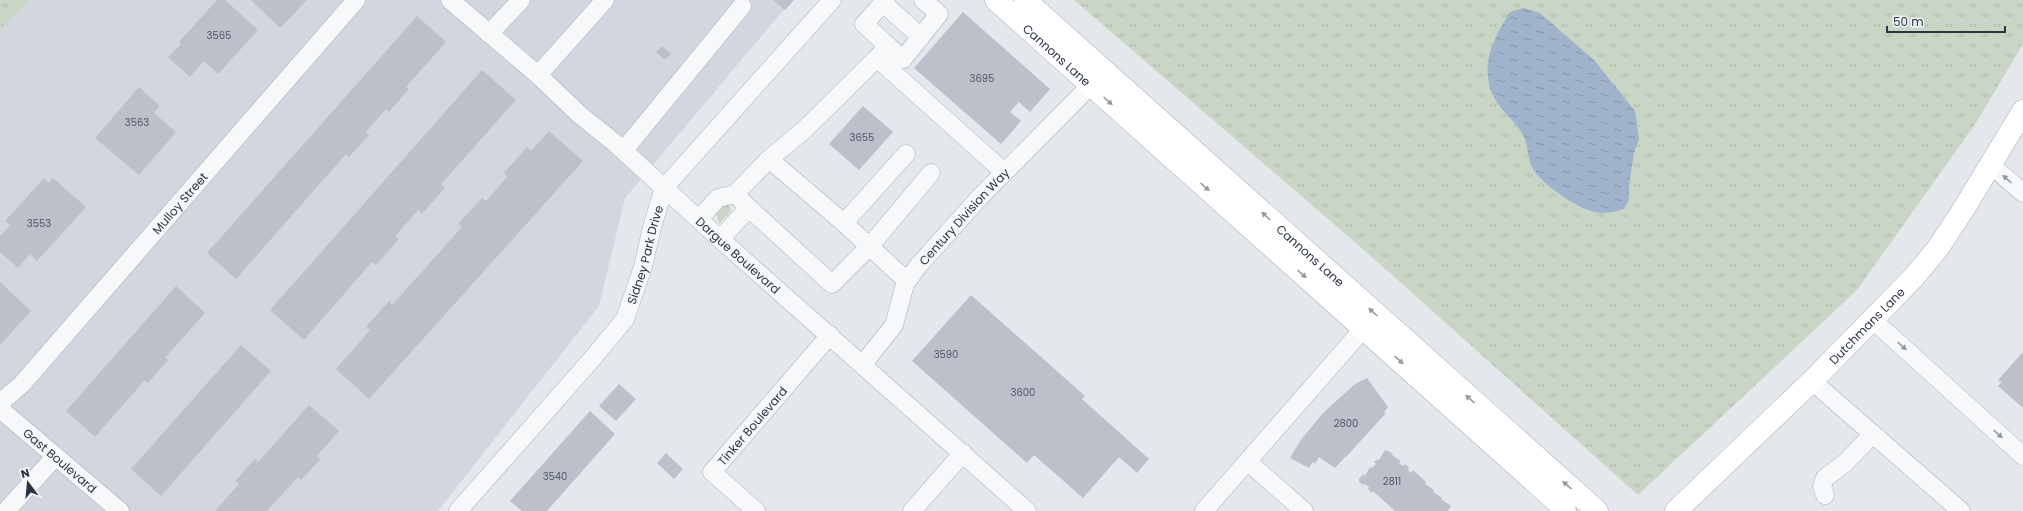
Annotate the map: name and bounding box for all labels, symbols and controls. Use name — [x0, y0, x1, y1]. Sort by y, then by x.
scale bar — [1887, 8, 2005, 34]
text: 50 m — [1893, 13, 1924, 30]
street label: Cannons Lane — [1019, 20, 1095, 90]
house number: 3565 — [207, 28, 231, 43]
house number: 3695 — [970, 71, 994, 86]
one-way arrow — [1103, 96, 1113, 105]
house number: 3563 — [125, 115, 149, 130]
house number: 3655 — [850, 130, 874, 145]
street label: Century Division Way — [915, 164, 1013, 269]
street label: Mulloy Street — [148, 168, 211, 238]
one-way arrow — [2002, 174, 2012, 184]
one-way arrow — [1200, 182, 1210, 192]
street label: Sidney Park Drive — [622, 203, 667, 306]
one-way arrow — [1261, 211, 1271, 221]
street label: Dargue Boulevard — [692, 213, 784, 297]
house number: 3553 — [27, 216, 51, 231]
street label: Cannons Lane — [1273, 220, 1348, 290]
one-way arrow — [1297, 269, 1307, 278]
street label: Dutchmans Lane — [1825, 283, 1908, 368]
one-way arrow — [1369, 308, 1378, 317]
one-way arrow — [1897, 342, 1907, 351]
house number: 3590 — [934, 347, 958, 362]
one-way arrow — [1394, 355, 1404, 365]
street label: Tinker Boulevard — [713, 383, 791, 469]
house number: 3600 — [1011, 385, 1035, 400]
one-way arrow — [1465, 394, 1476, 403]
house number: 2800 — [1334, 416, 1358, 431]
street label: Gast Boulevard — [20, 424, 101, 496]
one-way arrow — [1993, 429, 2004, 438]
north arrow — [8, 463, 48, 503]
text: N — [19, 465, 31, 482]
house number: 3540 — [543, 469, 567, 484]
house number: 2811 — [1383, 474, 1401, 489]
one-way arrow — [1562, 481, 1573, 490]

